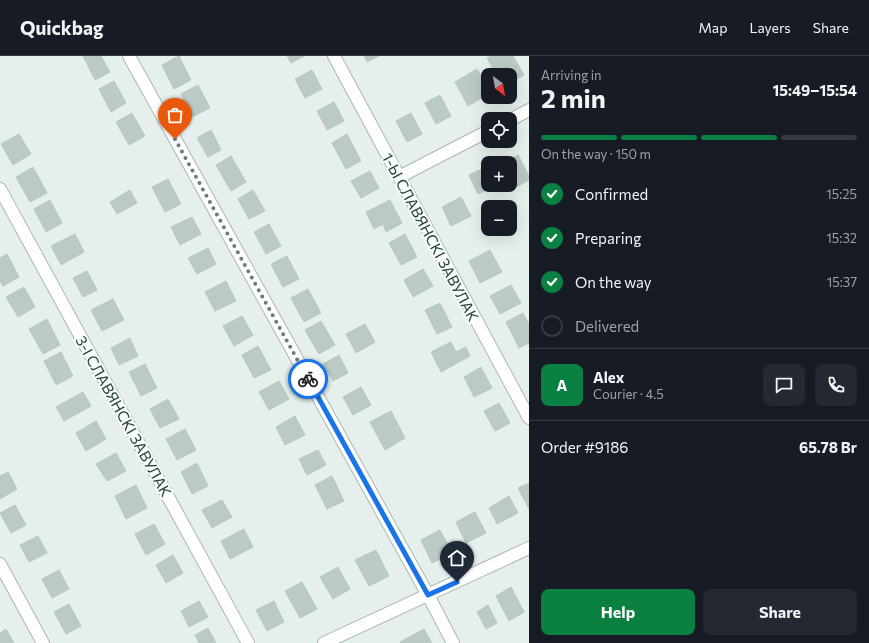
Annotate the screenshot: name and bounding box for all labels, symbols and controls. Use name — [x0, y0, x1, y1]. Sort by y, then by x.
text: Quickbag — [20, 16, 103, 39]
text: Map — [699, 19, 727, 36]
text: Layers — [749, 19, 791, 36]
text: Share — [813, 19, 849, 36]
text: Arriving in — [541, 67, 601, 83]
north arrow — [481, 68, 517, 104]
map controls — [481, 68, 517, 236]
text: 15:49–15:54 — [772, 81, 857, 99]
text: 2 min — [541, 82, 606, 113]
pin — [158, 98, 192, 139]
icon: bag — [164, 104, 186, 126]
button: locate — [481, 112, 517, 148]
text: On the way · 150 m — [541, 146, 651, 162]
street label: 1-Ы СЛАВЯНСКІ ЗАВУЛАК — [379, 150, 483, 324]
button: + — [481, 156, 517, 192]
icon: check — [541, 183, 563, 205]
text: Confirmed — [575, 185, 648, 203]
text: 15:25 — [826, 186, 857, 202]
button: − — [481, 200, 517, 236]
icon: check — [541, 227, 563, 249]
text: Preparing — [575, 229, 641, 247]
text: 15:32 — [826, 230, 857, 246]
icon: check — [541, 271, 563, 293]
text: On the way — [575, 273, 652, 291]
text: 15:37 — [827, 274, 857, 290]
text: Delivered — [575, 317, 639, 335]
street label: 3-І СЛАВЯНСКІ ЗАВУЛАК — [72, 333, 176, 499]
courier — [288, 359, 328, 399]
button: chat — [763, 364, 805, 406]
button: phone — [815, 364, 857, 406]
icon: bike — [297, 368, 319, 390]
text: Alex — [593, 368, 624, 386]
text: A — [557, 376, 567, 394]
text: Courier · 4.5 — [593, 386, 664, 402]
text: Order #9186 — [541, 438, 628, 456]
text: 65.78 Br — [799, 438, 857, 456]
pin — [440, 541, 474, 582]
icon: home — [446, 547, 468, 569]
button: Help — [541, 589, 695, 635]
button: Share — [703, 589, 857, 635]

